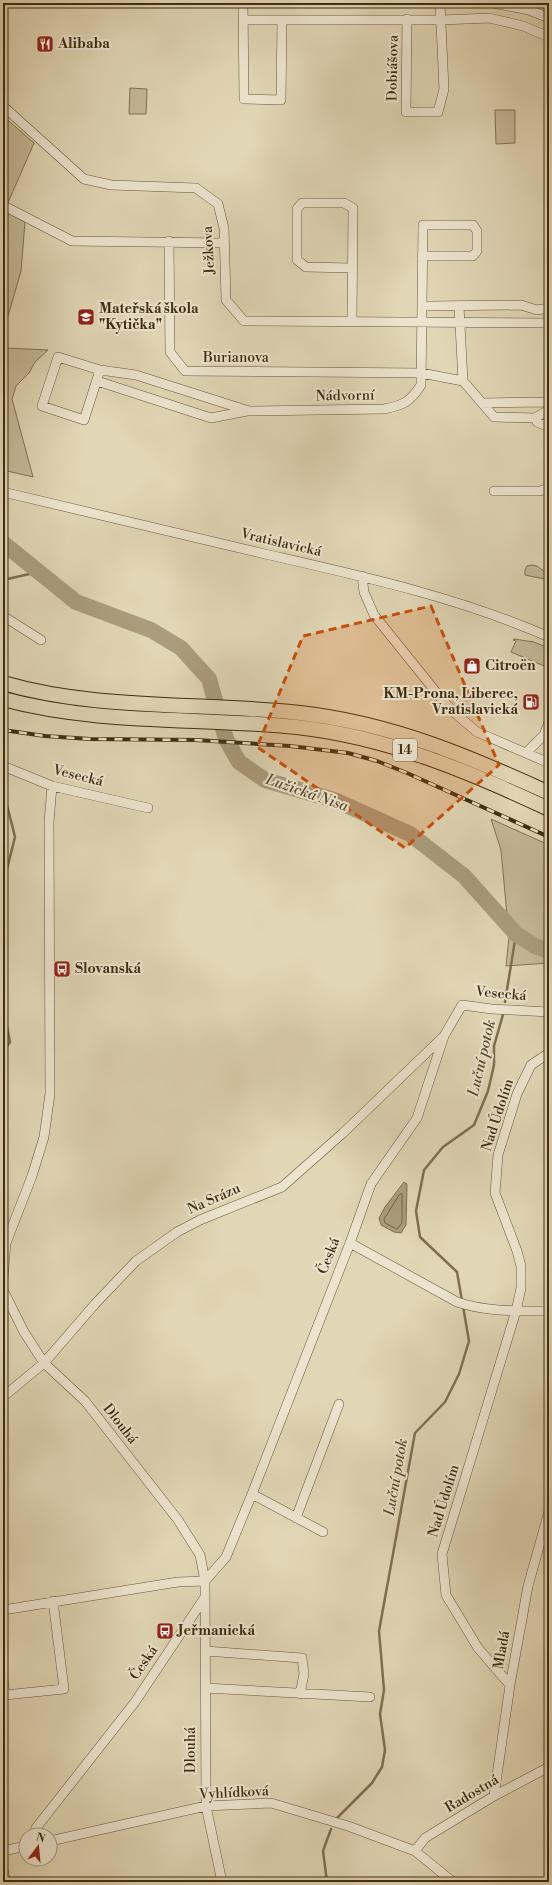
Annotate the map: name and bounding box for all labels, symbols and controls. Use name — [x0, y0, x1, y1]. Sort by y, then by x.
restaurant icon: Alibaba — [35, 34, 55, 54]
street label: Dobiášova — [383, 34, 403, 101]
place label: Alibaba — [57, 35, 110, 53]
street label: Ježkova — [199, 224, 219, 276]
place label: Mateřská škola "Kytička" — [99, 300, 199, 334]
school or university icon: Mateřská škola "Kytička" — [76, 307, 96, 327]
street label: Burianova — [202, 349, 270, 367]
street label: Nádvorní — [315, 386, 376, 406]
street label: Vratislavická — [238, 525, 324, 561]
shop icon: Citroën — [462, 656, 482, 676]
place label: Citroën — [485, 657, 536, 675]
place label: KM-Prona, Liberec, Vratislavická — [384, 685, 518, 719]
fuel station icon: KM-Prona, Liberec, Vratislavická — [521, 692, 541, 712]
road number: 14 — [393, 739, 417, 761]
street label: Vesecká — [50, 761, 106, 791]
water label: Lužická Nisa — [262, 770, 351, 816]
bus stop icon: Slovanská — [52, 959, 72, 979]
place label: Slovanská — [75, 960, 141, 978]
street label: Vesecká — [474, 983, 528, 1005]
water label: Luční potok — [464, 1018, 500, 1099]
street label: Nad Údolím — [476, 1076, 518, 1153]
street label: Na Srázu — [185, 1179, 243, 1219]
street label: Česká — [312, 1234, 344, 1277]
street label: Dlouhá — [99, 1400, 142, 1448]
water label: Luční potok — [380, 1437, 412, 1518]
street label: Nad Údolím — [423, 1462, 464, 1540]
bus stop icon: Jeřmanická — [155, 1621, 175, 1641]
place label: Jeřmanická — [176, 1622, 256, 1640]
street label: Mladá — [490, 1629, 514, 1671]
street label: Česká — [124, 1640, 162, 1684]
street label: Dlouhá — [182, 1726, 200, 1773]
street label: Radostná — [442, 1770, 503, 1817]
street label: Vyhlídková — [198, 1782, 270, 1804]
north arrow — [18, 1827, 58, 1867]
text: N — [34, 1830, 47, 1846]

